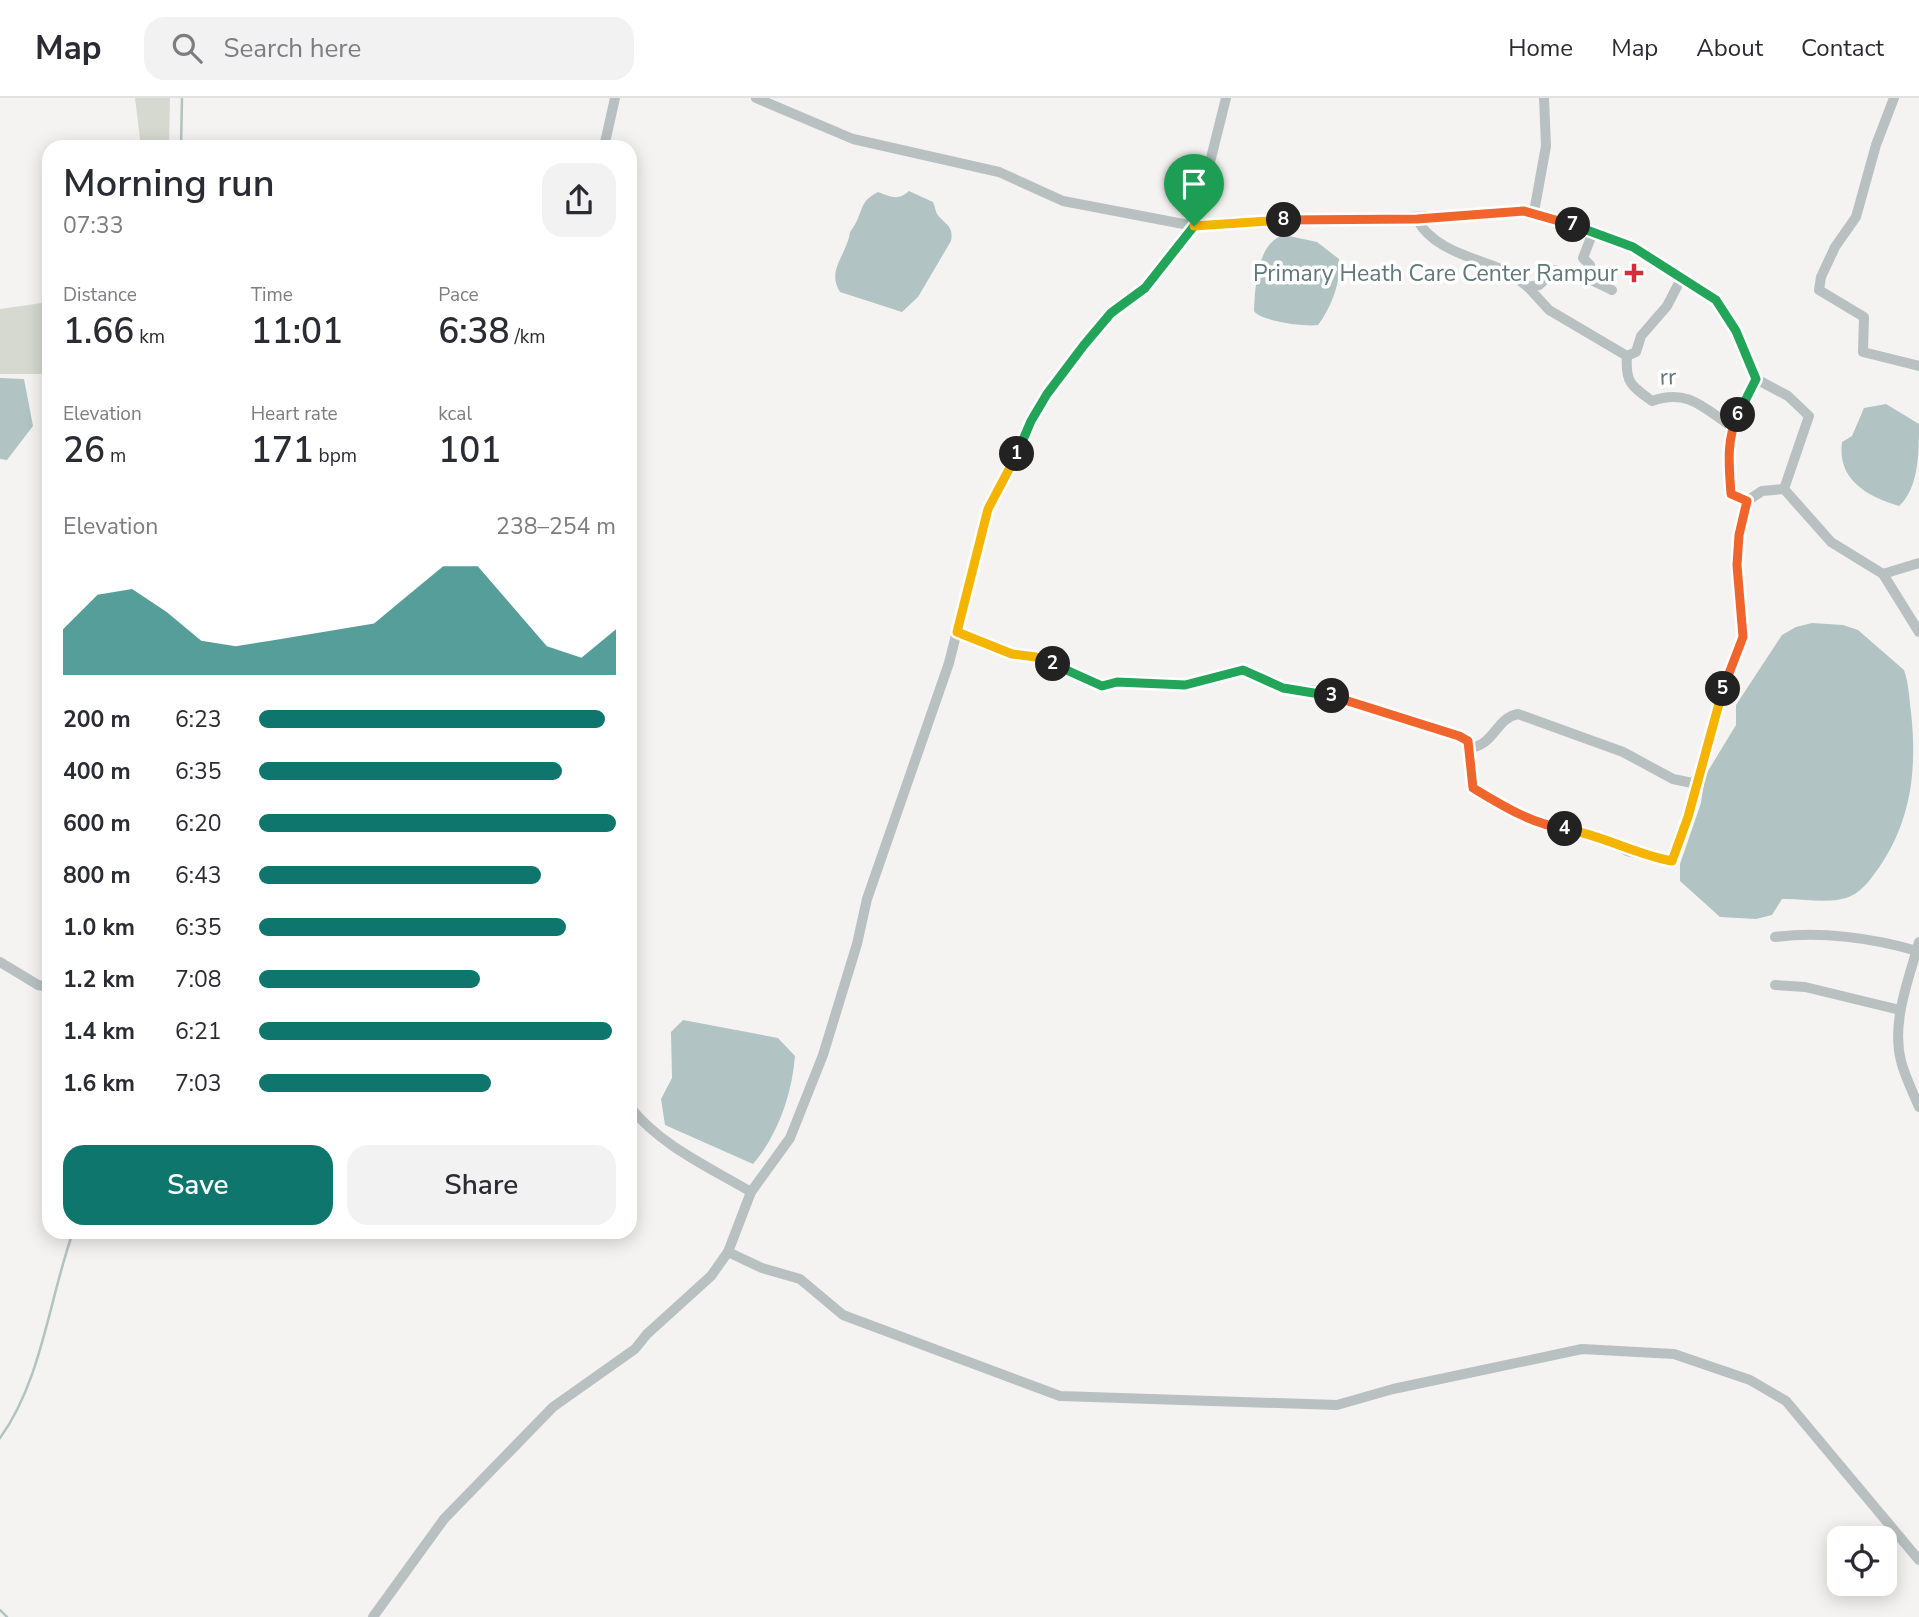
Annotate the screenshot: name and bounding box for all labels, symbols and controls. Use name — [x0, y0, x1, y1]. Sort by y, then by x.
search box — [144, 17, 634, 80]
text: Map — [35, 26, 102, 71]
icon: search — [168, 29, 206, 67]
text: Search here — [224, 31, 361, 66]
text: Home — [1508, 32, 1573, 64]
text: Map — [1611, 32, 1658, 64]
text: About — [1696, 32, 1763, 64]
text: Contact — [1801, 32, 1884, 64]
pin — [1164, 154, 1224, 226]
text: Morning run — [63, 158, 275, 209]
button: share — [542, 163, 616, 237]
icon: arrive — [1175, 165, 1213, 203]
pin: 8 — [1266, 202, 1302, 238]
text: 8 — [1278, 206, 1289, 232]
pin: 7 — [1556, 208, 1590, 242]
text: 07:33 — [63, 210, 123, 241]
text: 7 — [1567, 211, 1578, 237]
place label: Primary Heath Care Center Rampur — [1253, 258, 1619, 289]
marker: Primary Heath Care Center Rampur — [1624, 263, 1644, 283]
text: Distance — [63, 282, 137, 308]
text: Time — [251, 282, 293, 308]
text: Pace — [438, 282, 479, 308]
text: 1.66 — [63, 308, 134, 355]
text: 11:01 — [251, 308, 343, 355]
text: 6:38 — [438, 308, 510, 355]
text: km — [134, 324, 165, 350]
text: /km — [510, 324, 546, 350]
street label: rr — [1659, 361, 1678, 393]
pin: 6 — [1720, 398, 1756, 432]
text: Elevation — [63, 401, 142, 427]
text: Heart rate — [251, 401, 338, 427]
text: kcal — [438, 401, 472, 427]
text: 6 — [1732, 401, 1743, 427]
text: 26 — [63, 427, 105, 474]
text: 171 — [251, 427, 314, 474]
text: 101 — [438, 427, 501, 474]
pin: 1 — [1000, 436, 1034, 472]
text: 1 — [1011, 440, 1022, 466]
text: m — [105, 443, 126, 469]
text: bpm — [314, 443, 357, 469]
text: Elevation — [63, 511, 158, 542]
text: 238–254 m — [496, 511, 616, 542]
pin: 2 — [1036, 646, 1070, 682]
text: 2 — [1047, 650, 1058, 676]
pin: 5 — [1706, 672, 1740, 706]
text: 5 — [1717, 675, 1728, 701]
pin: 3 — [1314, 678, 1350, 714]
text: 3 — [1326, 682, 1337, 708]
text: 200 m — [63, 704, 131, 735]
text: 6:23 — [175, 704, 222, 735]
text: 400 m — [63, 756, 131, 787]
text: 6:35 — [175, 756, 222, 787]
text: 600 m — [63, 808, 131, 839]
text: 6:20 — [175, 808, 222, 839]
pin: 4 — [1548, 812, 1582, 846]
text: 4 — [1559, 815, 1570, 841]
text: 800 m — [63, 860, 131, 891]
text: 6:43 — [175, 860, 222, 891]
text: 1.0 km — [63, 912, 135, 943]
text: 6:35 — [175, 912, 222, 943]
text: 1.2 km — [63, 964, 135, 995]
text: 7:08 — [175, 964, 222, 995]
text: 1.4 km — [63, 1016, 135, 1047]
text: 6:21 — [175, 1016, 222, 1047]
text: 1.6 km — [63, 1068, 135, 1099]
text: 7:03 — [175, 1068, 222, 1099]
button: Save — [63, 1145, 333, 1225]
button: Share — [347, 1145, 616, 1225]
map controls — [1827, 1526, 1897, 1596]
button: locate — [1827, 1526, 1897, 1596]

